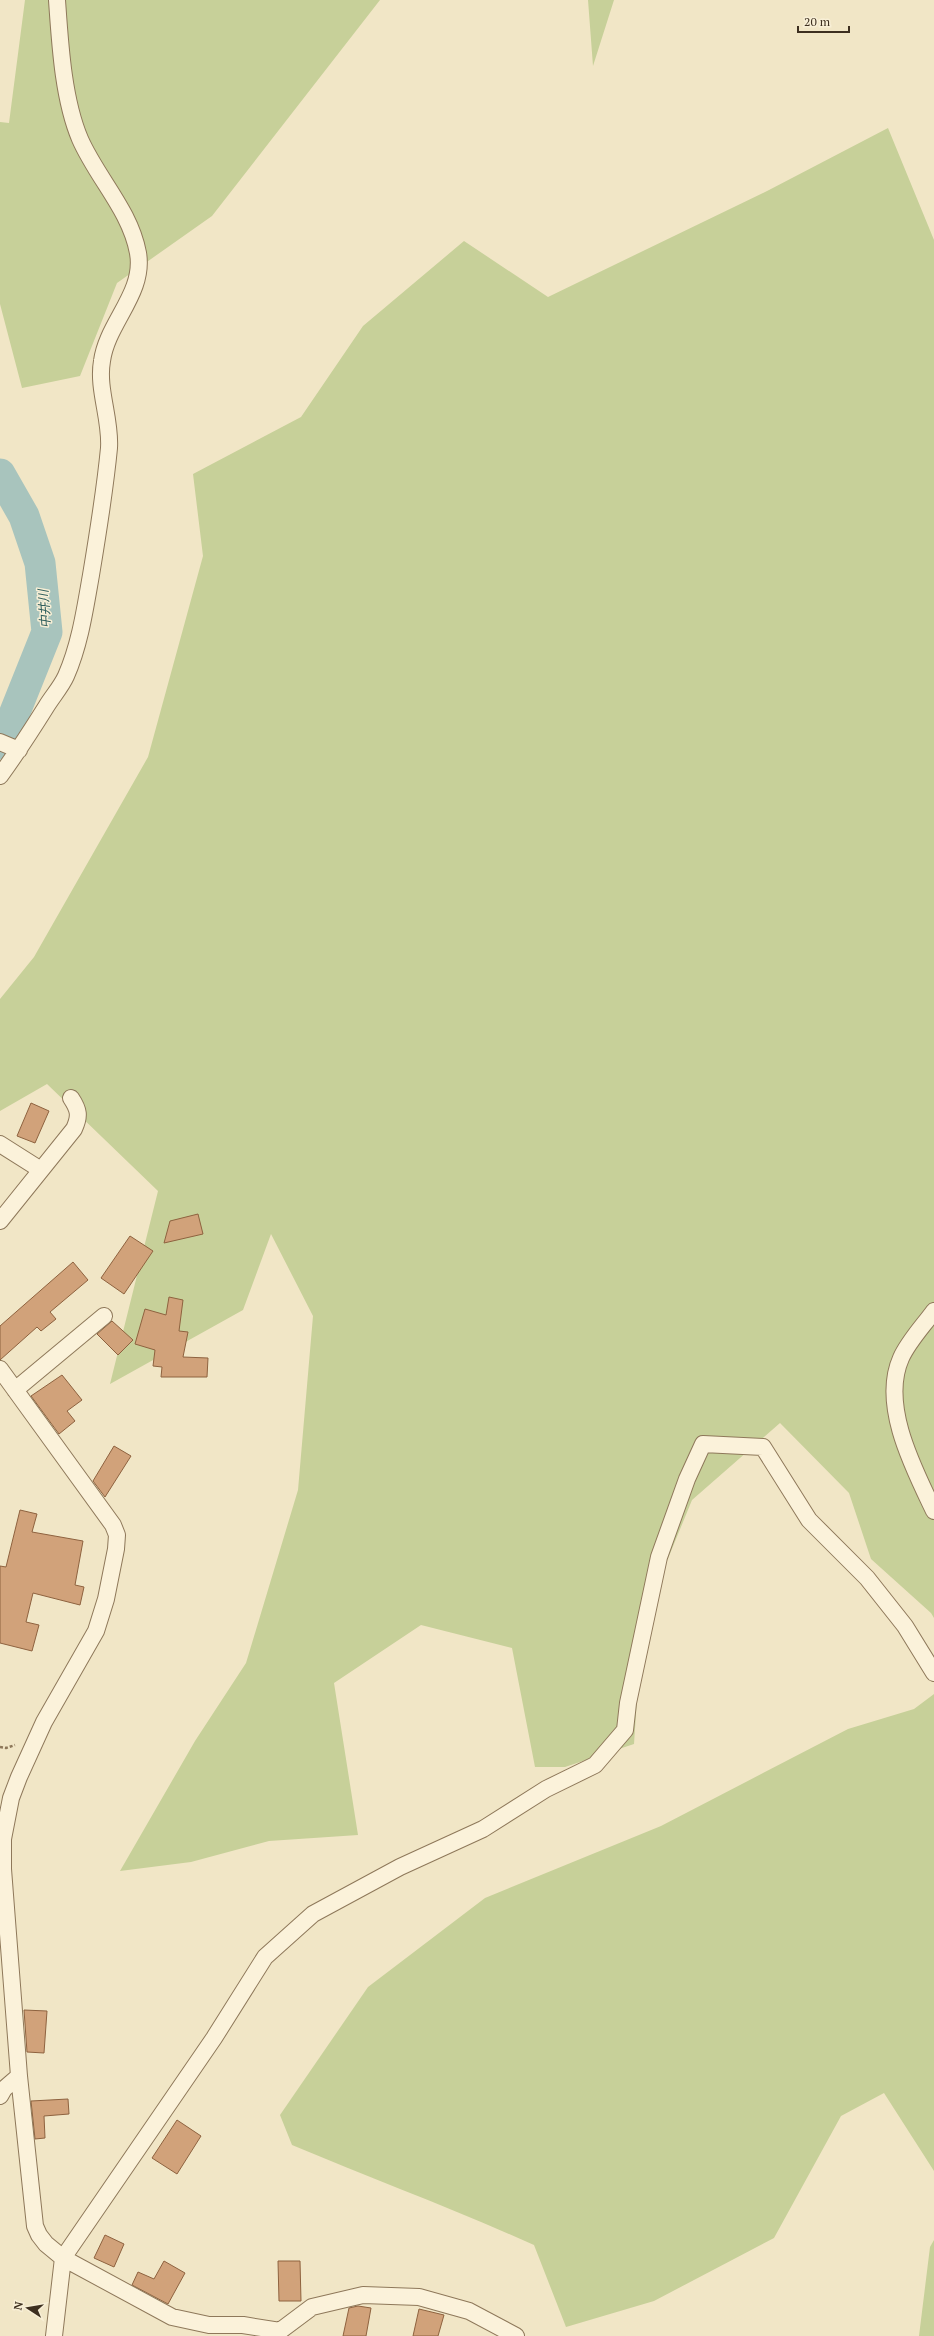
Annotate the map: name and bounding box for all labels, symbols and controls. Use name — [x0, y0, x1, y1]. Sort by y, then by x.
scale bar — [798, 8, 849, 34]
text: 20 m — [804, 14, 831, 29]
water label: 中井川 — [34, 587, 54, 629]
north arrow — [8, 2288, 48, 2328]
text: N — [11, 2300, 26, 2311]

